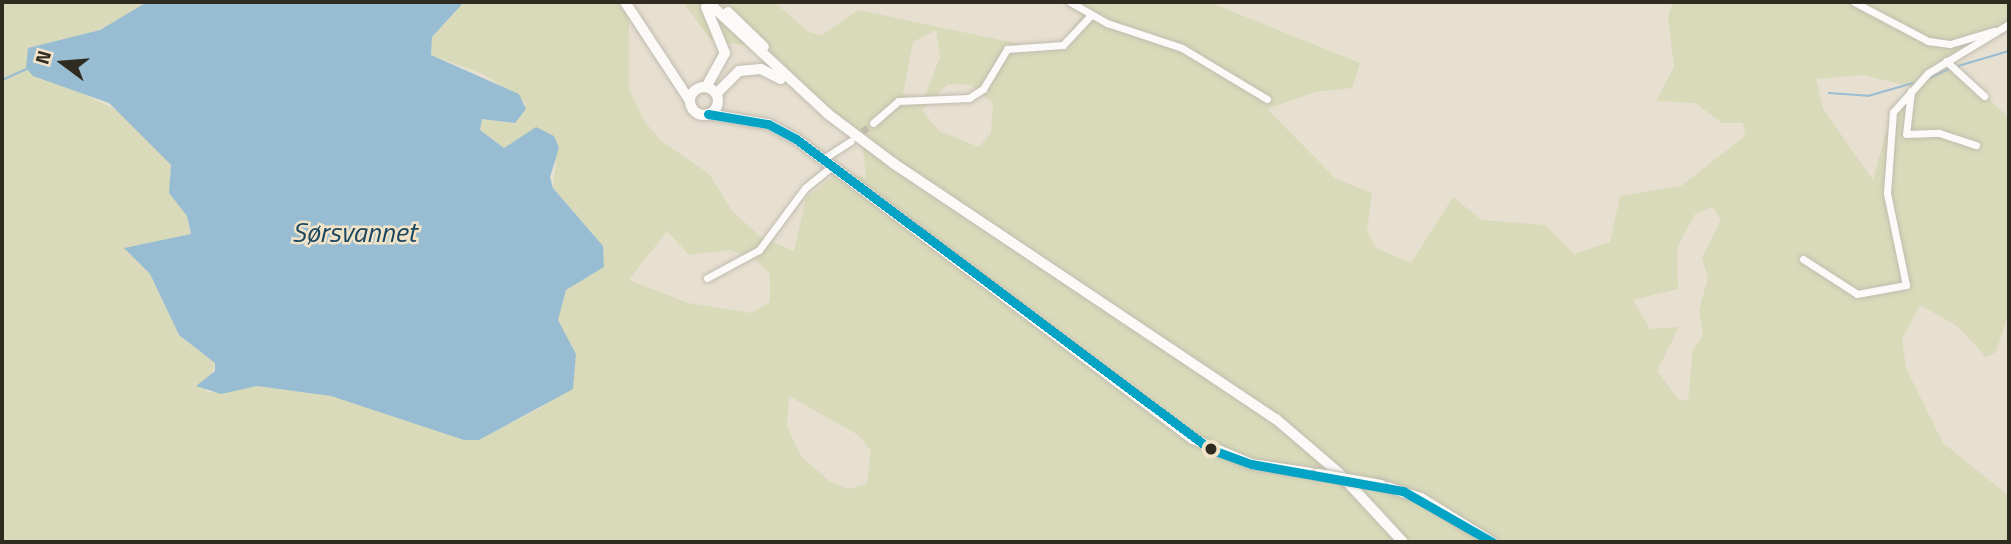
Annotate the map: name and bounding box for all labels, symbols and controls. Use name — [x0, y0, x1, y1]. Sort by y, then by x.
north arrow — [28, 28, 98, 98]
text: N — [27, 47, 58, 67]
water label: Sørsvannet — [292, 215, 416, 249]
unlabelled marker — [1204, 442, 1218, 456]

